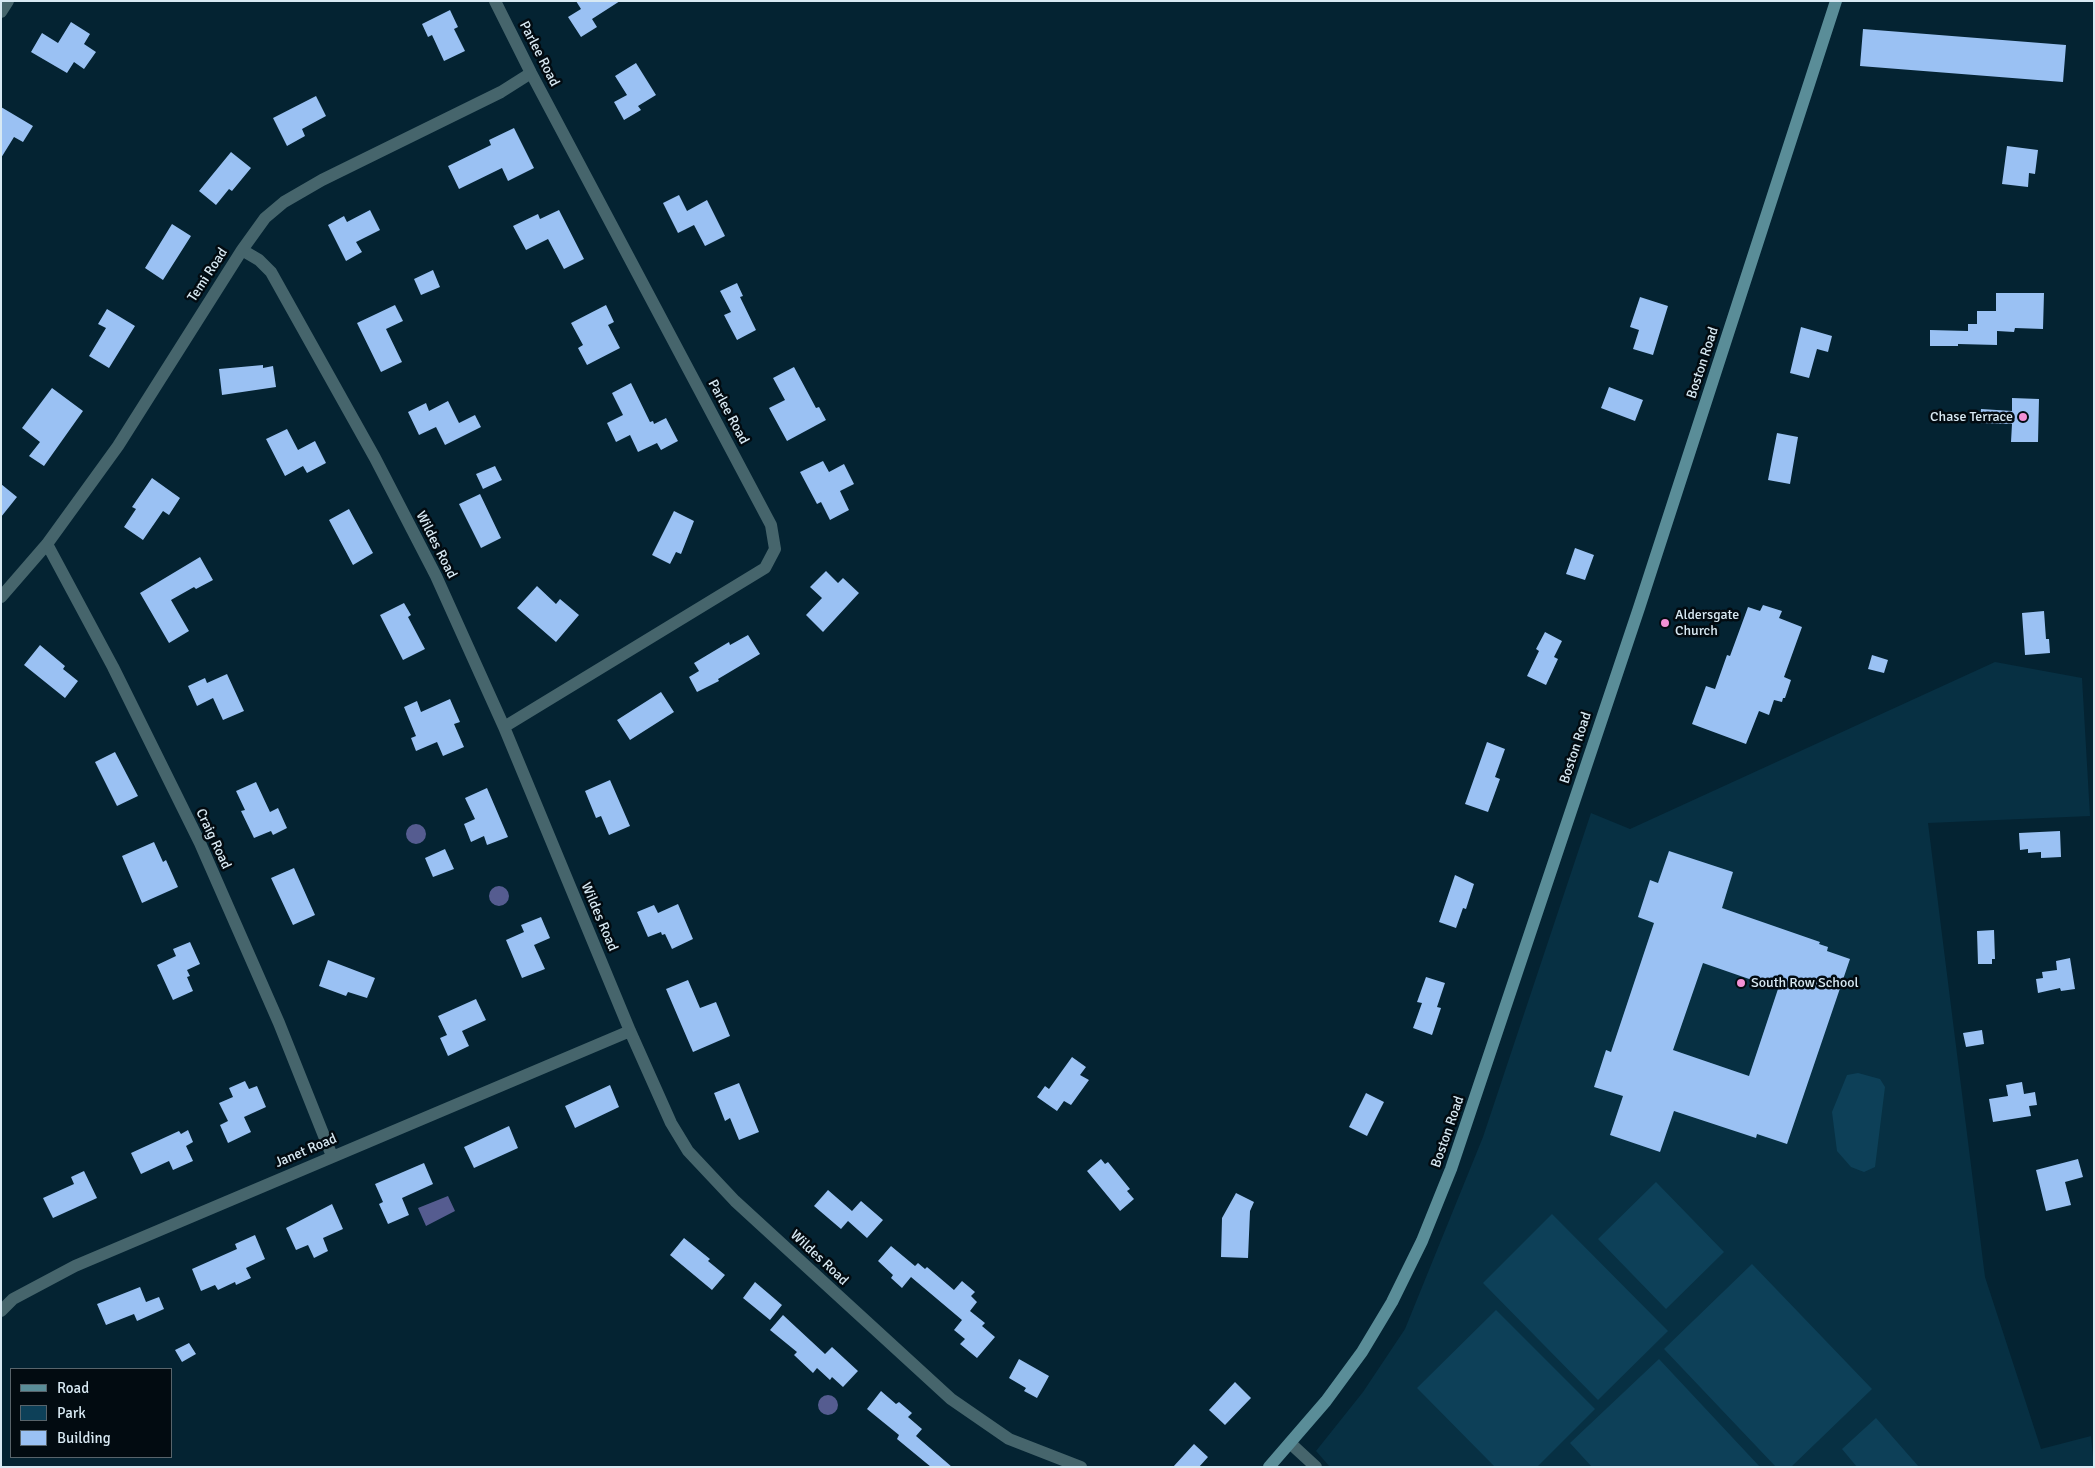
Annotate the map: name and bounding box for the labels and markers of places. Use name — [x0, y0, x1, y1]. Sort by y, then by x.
place label: Chase Terrace — [1930, 409, 2013, 425]
marker: Chase Terrace — [2017, 411, 2029, 423]
place label: Aldersgate Church — [1675, 607, 1739, 640]
marker: Aldersgate Church — [1659, 617, 1671, 629]
place label: South Row School — [1751, 975, 1859, 991]
marker: South Row School — [1735, 977, 1747, 989]

